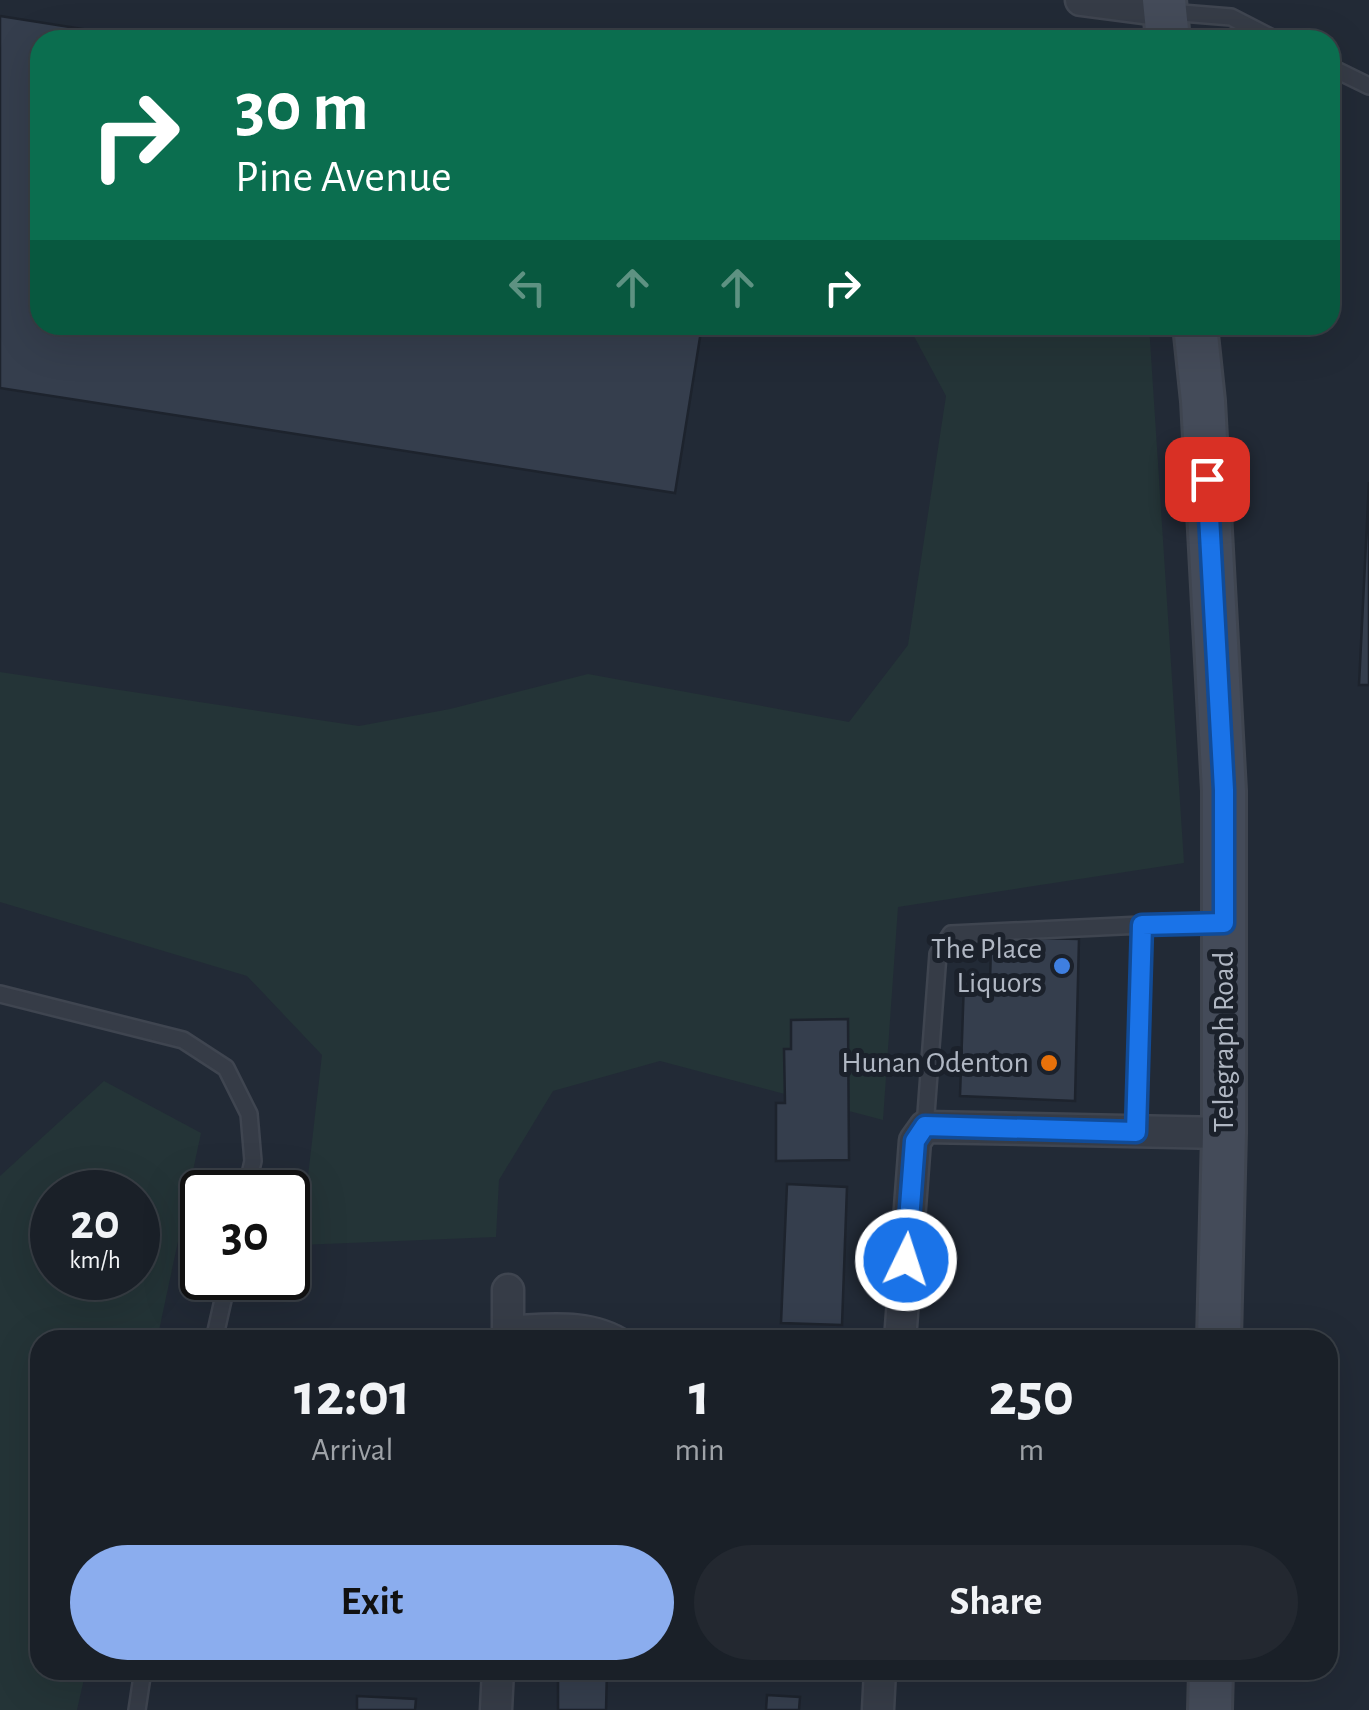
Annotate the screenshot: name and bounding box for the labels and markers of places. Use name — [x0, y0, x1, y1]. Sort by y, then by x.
pin — [1165, 437, 1250, 522]
place label: The Place Liquors — [931, 934, 1042, 998]
marker: The Place Liquors — [1051, 955, 1073, 977]
place label: Hunan Odenton — [841, 1048, 1029, 1078]
marker: Hunan Odenton — [1038, 1052, 1060, 1074]

